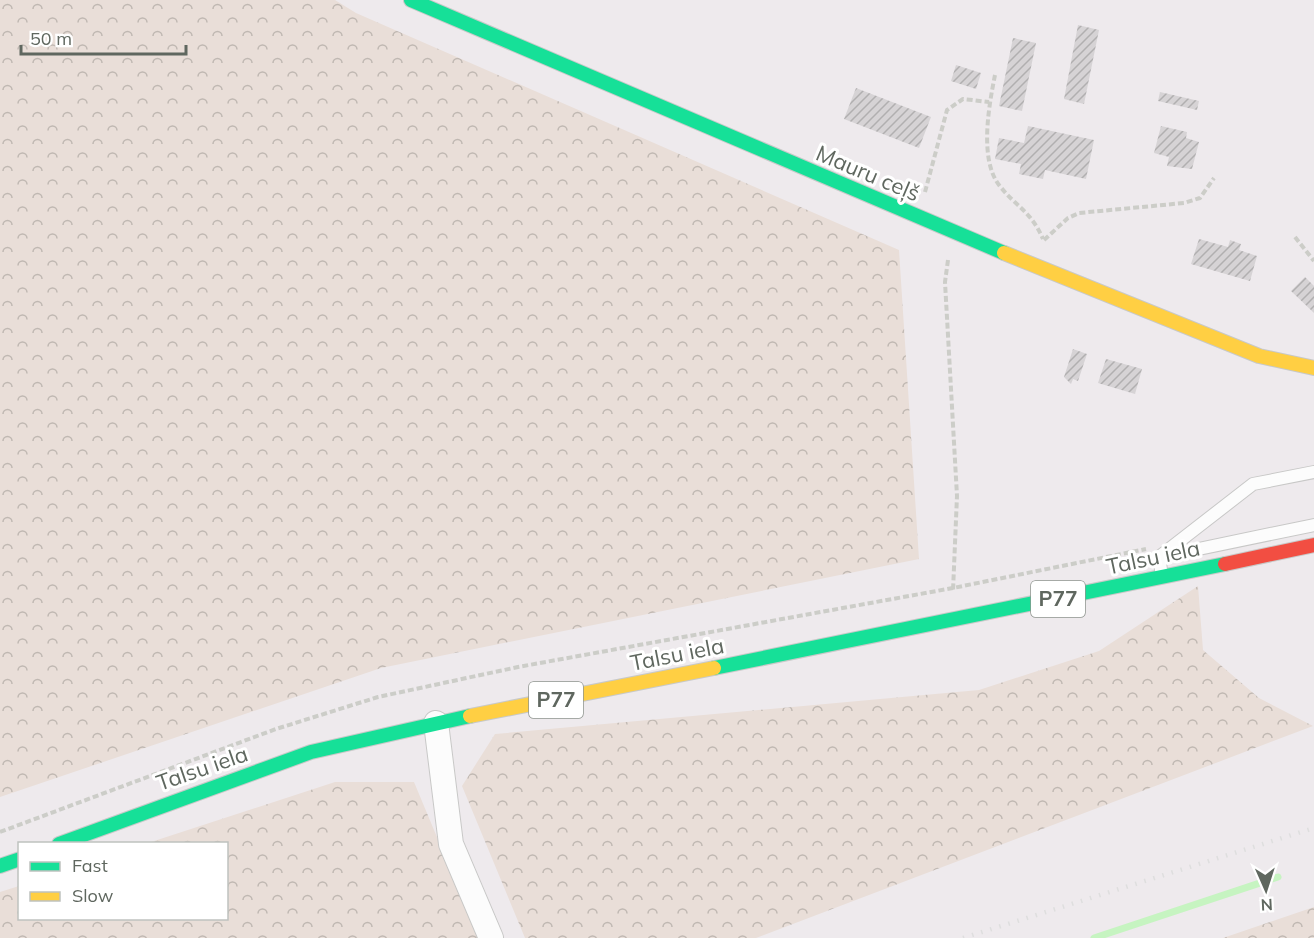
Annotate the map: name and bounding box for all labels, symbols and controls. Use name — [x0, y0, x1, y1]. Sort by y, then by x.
scale bar — [21, 18, 186, 56]
text: 50 m — [30, 27, 72, 50]
street label: Mauru ceļš — [812, 139, 924, 208]
street label: Talsu iela — [1104, 533, 1202, 581]
road number: P77 — [1031, 581, 1085, 617]
street label: Talsu iela — [628, 631, 726, 677]
road number: P77 — [529, 682, 583, 718]
street label: Talsu iela — [153, 739, 251, 797]
legend — [18, 842, 228, 920]
text: Fast — [72, 854, 108, 877]
north arrow — [1236, 860, 1296, 920]
text: Slow — [72, 884, 114, 907]
text: N — [1260, 895, 1273, 915]

